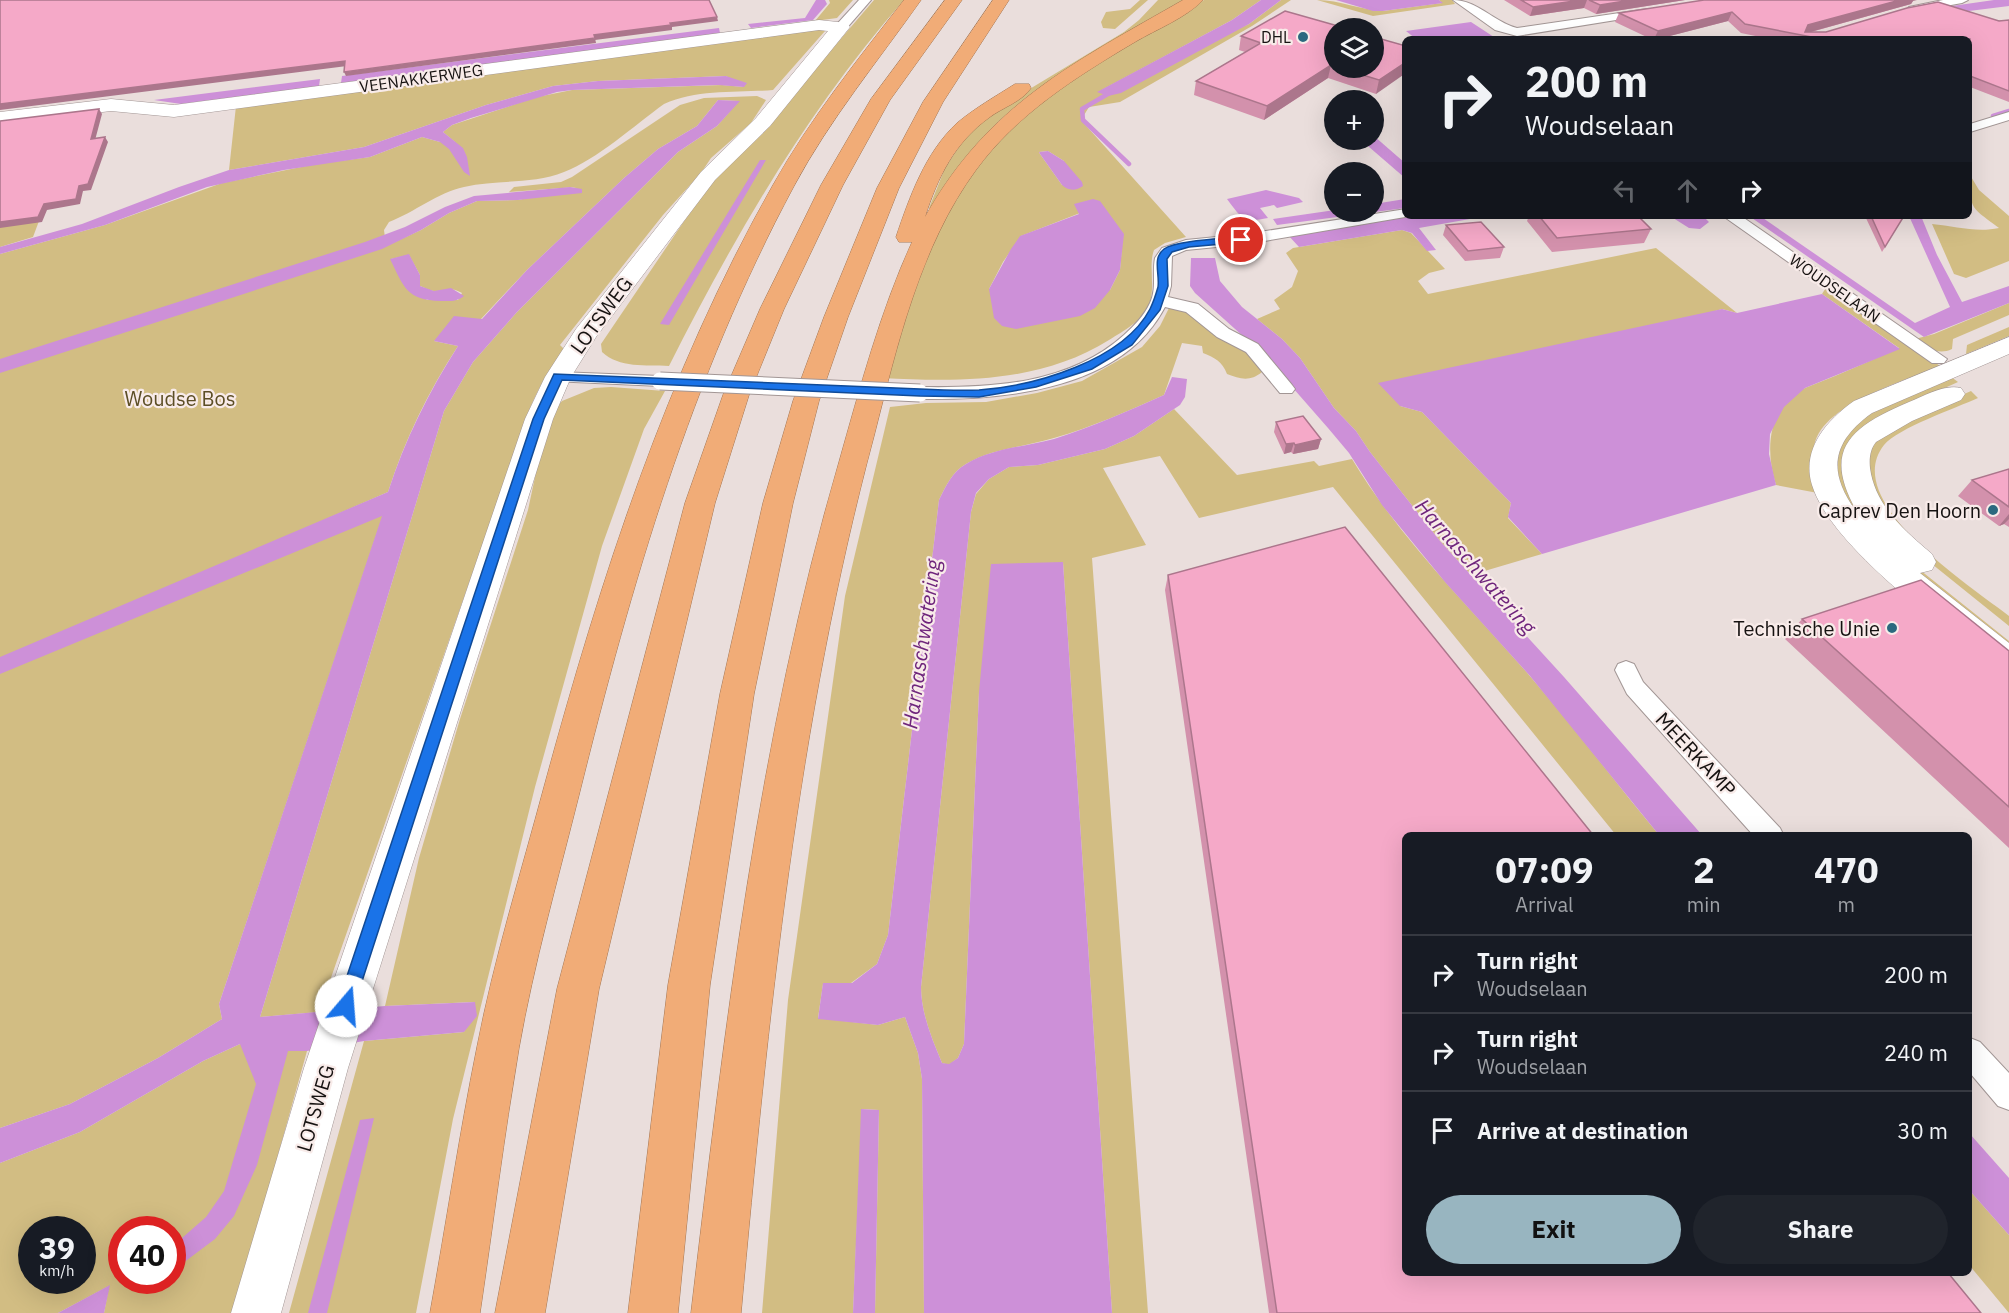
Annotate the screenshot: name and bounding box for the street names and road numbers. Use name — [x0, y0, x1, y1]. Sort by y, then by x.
street label: VEENAKKERWEG — [358, 59, 484, 97]
street label: WOUDSELAAN — [1786, 249, 1884, 327]
street label: LOTSWEG — [564, 271, 638, 359]
street label: MEERKAMP — [1650, 706, 1742, 802]
street label: LOTSWEG — [290, 1061, 340, 1155]

